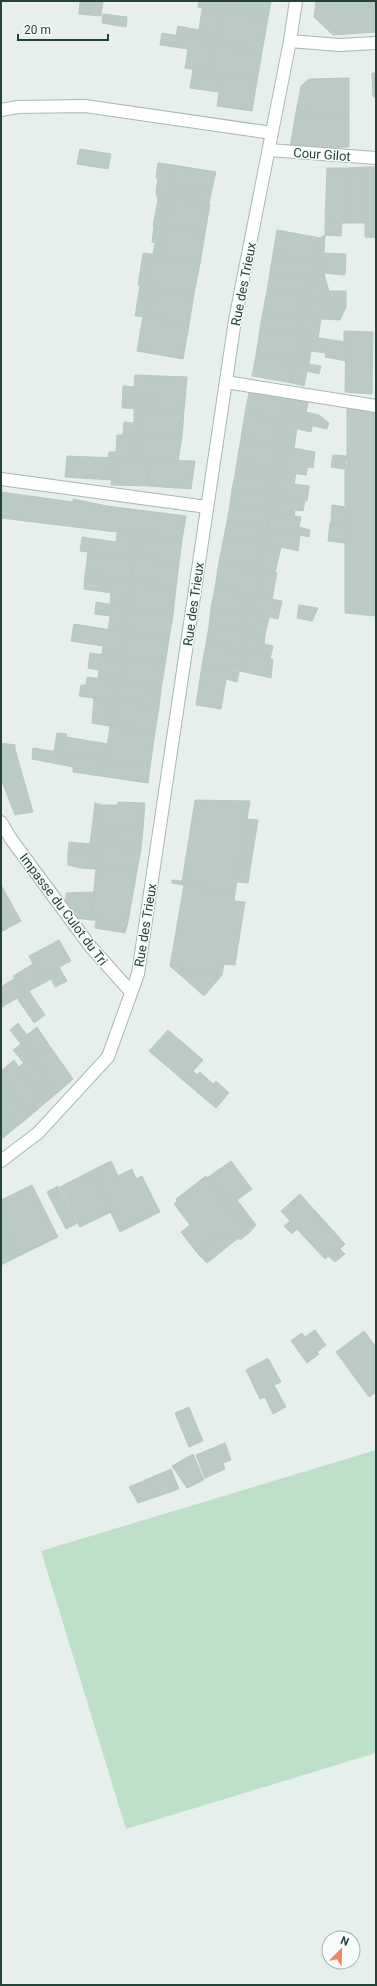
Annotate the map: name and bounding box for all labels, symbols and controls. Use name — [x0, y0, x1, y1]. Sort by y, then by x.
scale bar — [18, 16, 108, 42]
text: 20 m — [24, 23, 51, 37]
street label: Cour Gilot — [293, 145, 351, 164]
street label: Rue des Trieux — [228, 241, 259, 327]
street label: Rue des Trieux — [180, 561, 207, 647]
street label: Impasse du Culot du Tri — [17, 850, 111, 968]
street label: Rue des Trieux — [131, 882, 160, 968]
north arrow — [321, 1930, 361, 1970]
text: N — [339, 1934, 351, 1949]

